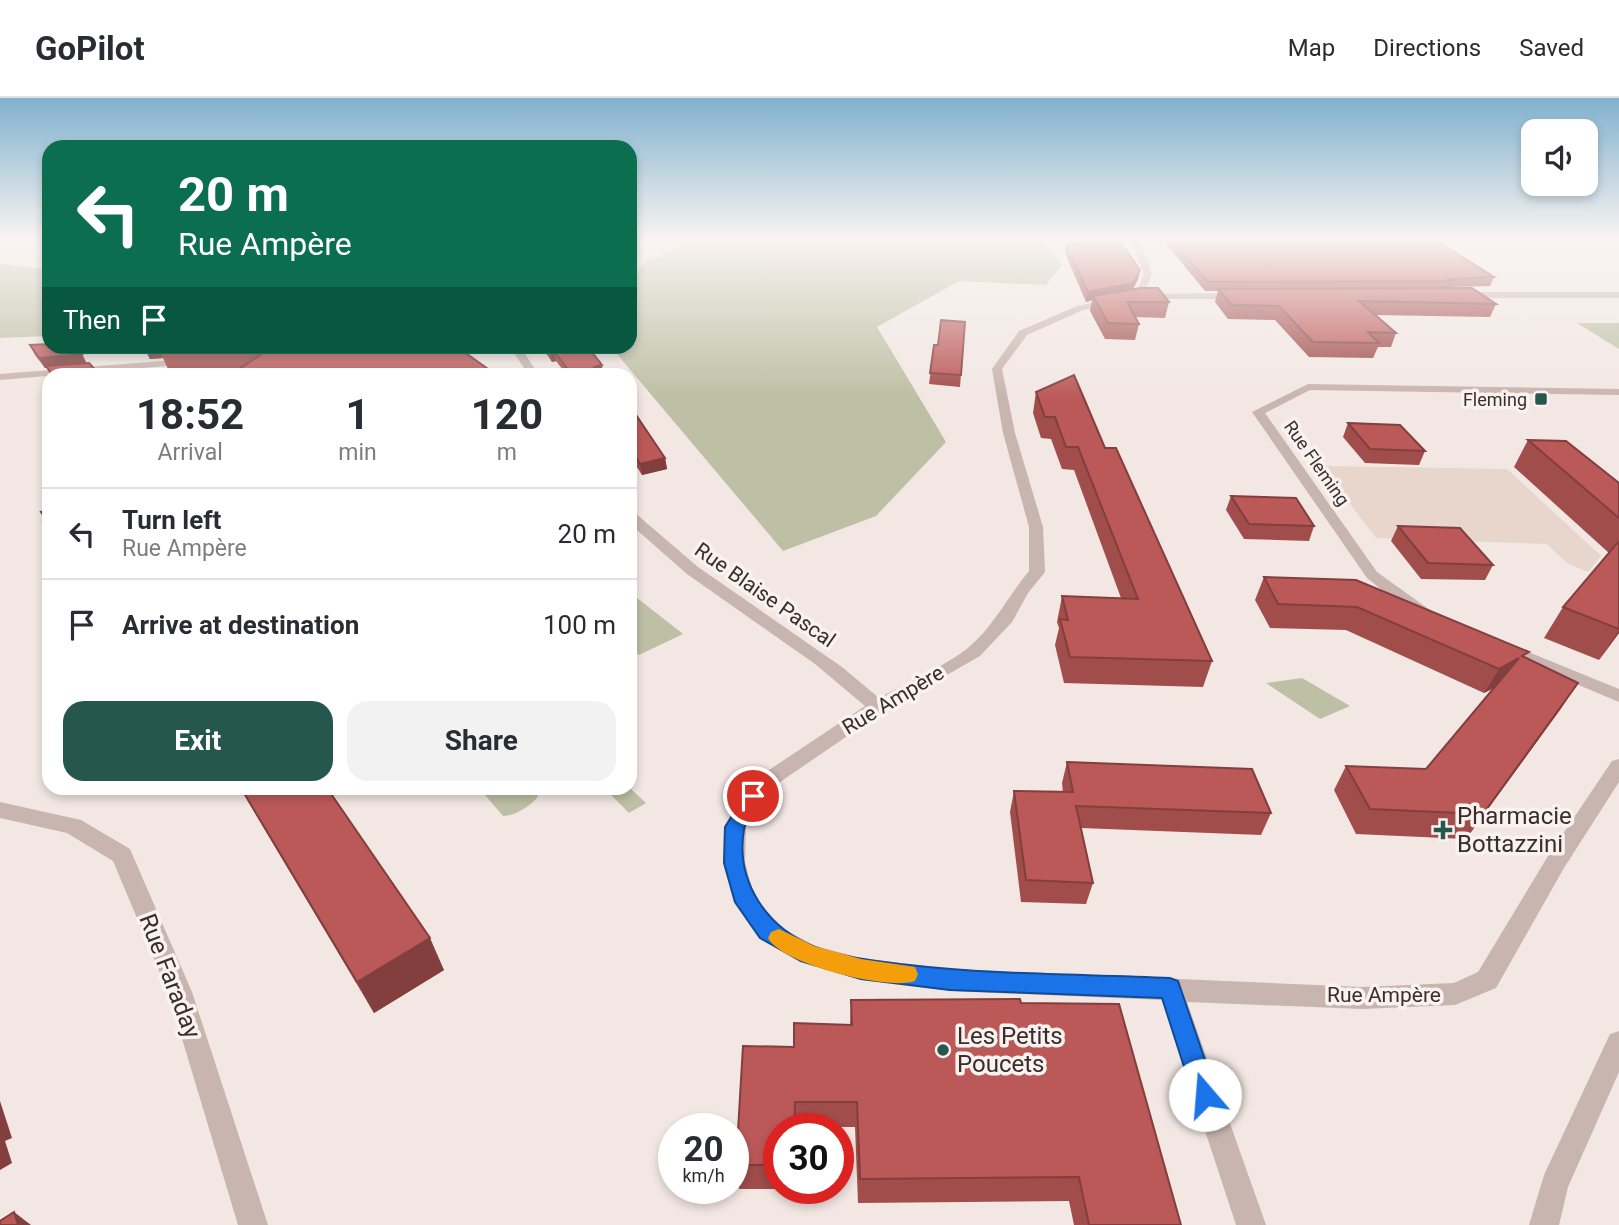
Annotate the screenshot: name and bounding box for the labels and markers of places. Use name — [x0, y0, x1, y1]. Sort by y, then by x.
place label: Fleming — [1463, 389, 1527, 410]
marker: Fleming — [1533, 391, 1549, 407]
pin — [723, 766, 783, 826]
place label: Pharmacie Bottazzini — [1457, 802, 1572, 858]
marker: Pharmacie Bottazzini — [1435, 822, 1451, 838]
place label: Les Petits Poucets — [957, 1022, 1063, 1078]
marker: Les Petits Poucets — [935, 1042, 951, 1058]

